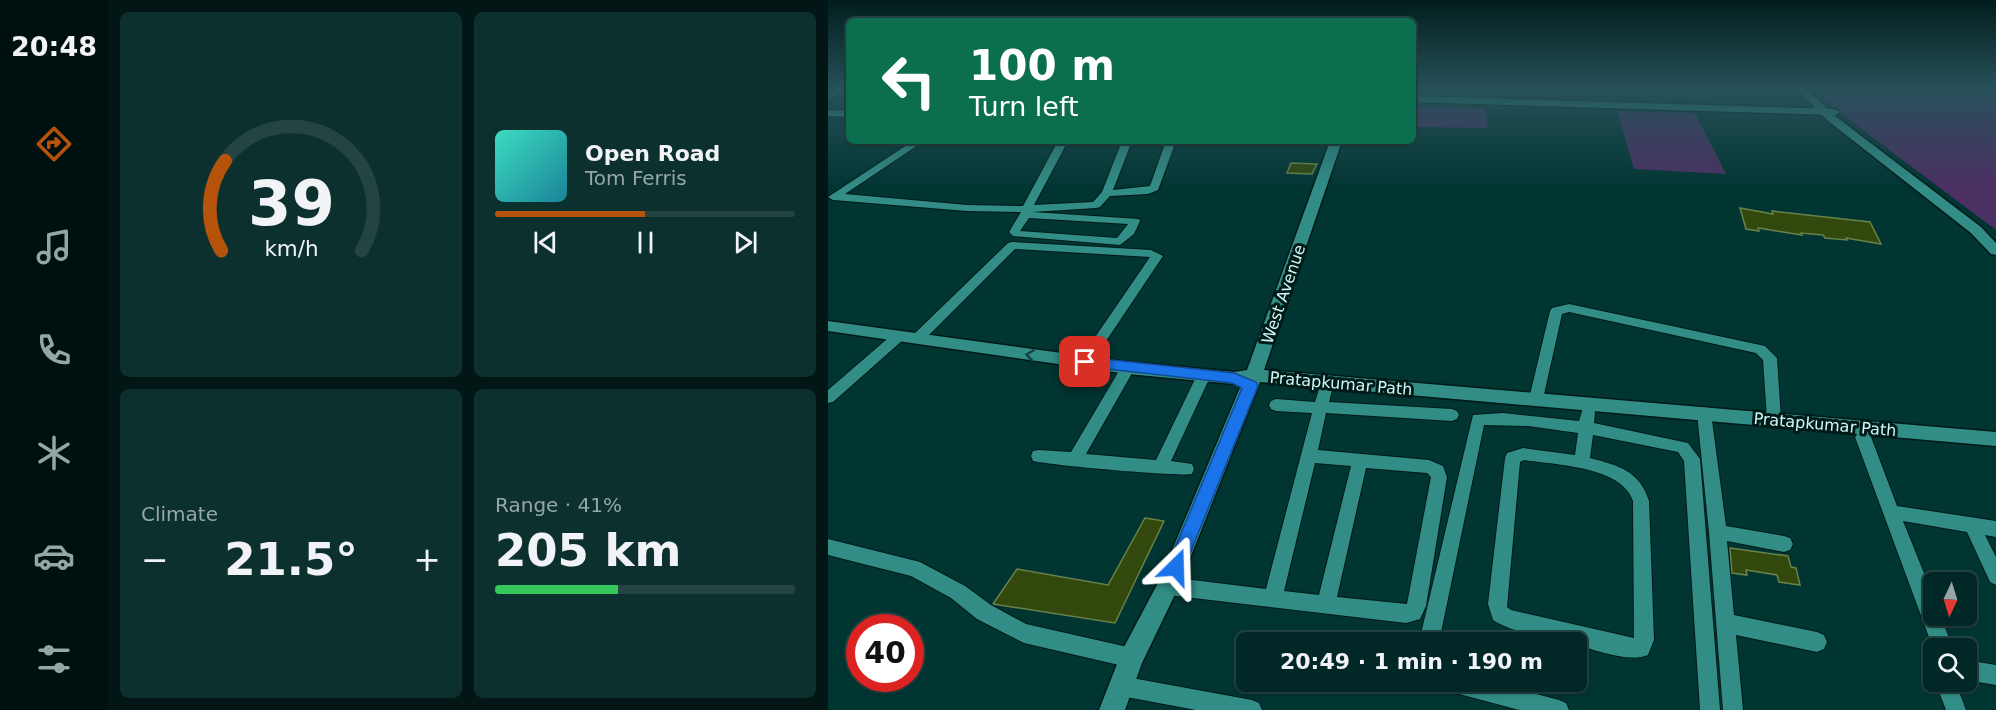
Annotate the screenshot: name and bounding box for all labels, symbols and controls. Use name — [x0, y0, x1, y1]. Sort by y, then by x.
text: 20:48 — [11, 31, 97, 62]
text: 100 m — [969, 41, 1115, 90]
icon: left — [870, 42, 948, 120]
text: Turn left — [969, 91, 1079, 122]
icon: directions — [33, 123, 75, 165]
text: Open Road — [585, 141, 720, 166]
text: Tom Ferris — [585, 166, 687, 190]
text: 39 — [248, 168, 334, 241]
icon: music — [33, 226, 75, 268]
icon: previous — [529, 226, 562, 259]
icon: pause — [629, 226, 662, 259]
icon: next — [729, 226, 762, 259]
text: km/h — [264, 237, 318, 262]
street label: West Avenue — [1258, 242, 1309, 346]
icon: phone — [33, 329, 75, 371]
pin — [1059, 336, 1110, 387]
icon: arrive — [1068, 345, 1101, 378]
one-way arrow — [1025, 349, 1035, 361]
street label: Pratapkumar Path — [1269, 368, 1413, 399]
street label: Pratapkumar Path — [1753, 409, 1897, 440]
icon: climate — [33, 432, 75, 474]
text: Range · 41% — [495, 493, 622, 517]
text: Climate — [141, 502, 218, 526]
text: 205 km — [495, 524, 681, 577]
text: 21.5° — [224, 533, 358, 586]
icon: car — [33, 535, 75, 577]
position arrow — [1144, 535, 1208, 599]
text: − — [141, 540, 169, 579]
text: + — [413, 540, 441, 579]
north arrow — [1923, 572, 1977, 626]
map controls — [1923, 572, 1977, 692]
speed limit sign: 40 — [846, 614, 924, 692]
icon: filters — [33, 638, 75, 680]
button: search — [1923, 638, 1977, 692]
text: 20:49 · 1 min · 190 m — [1280, 649, 1543, 674]

